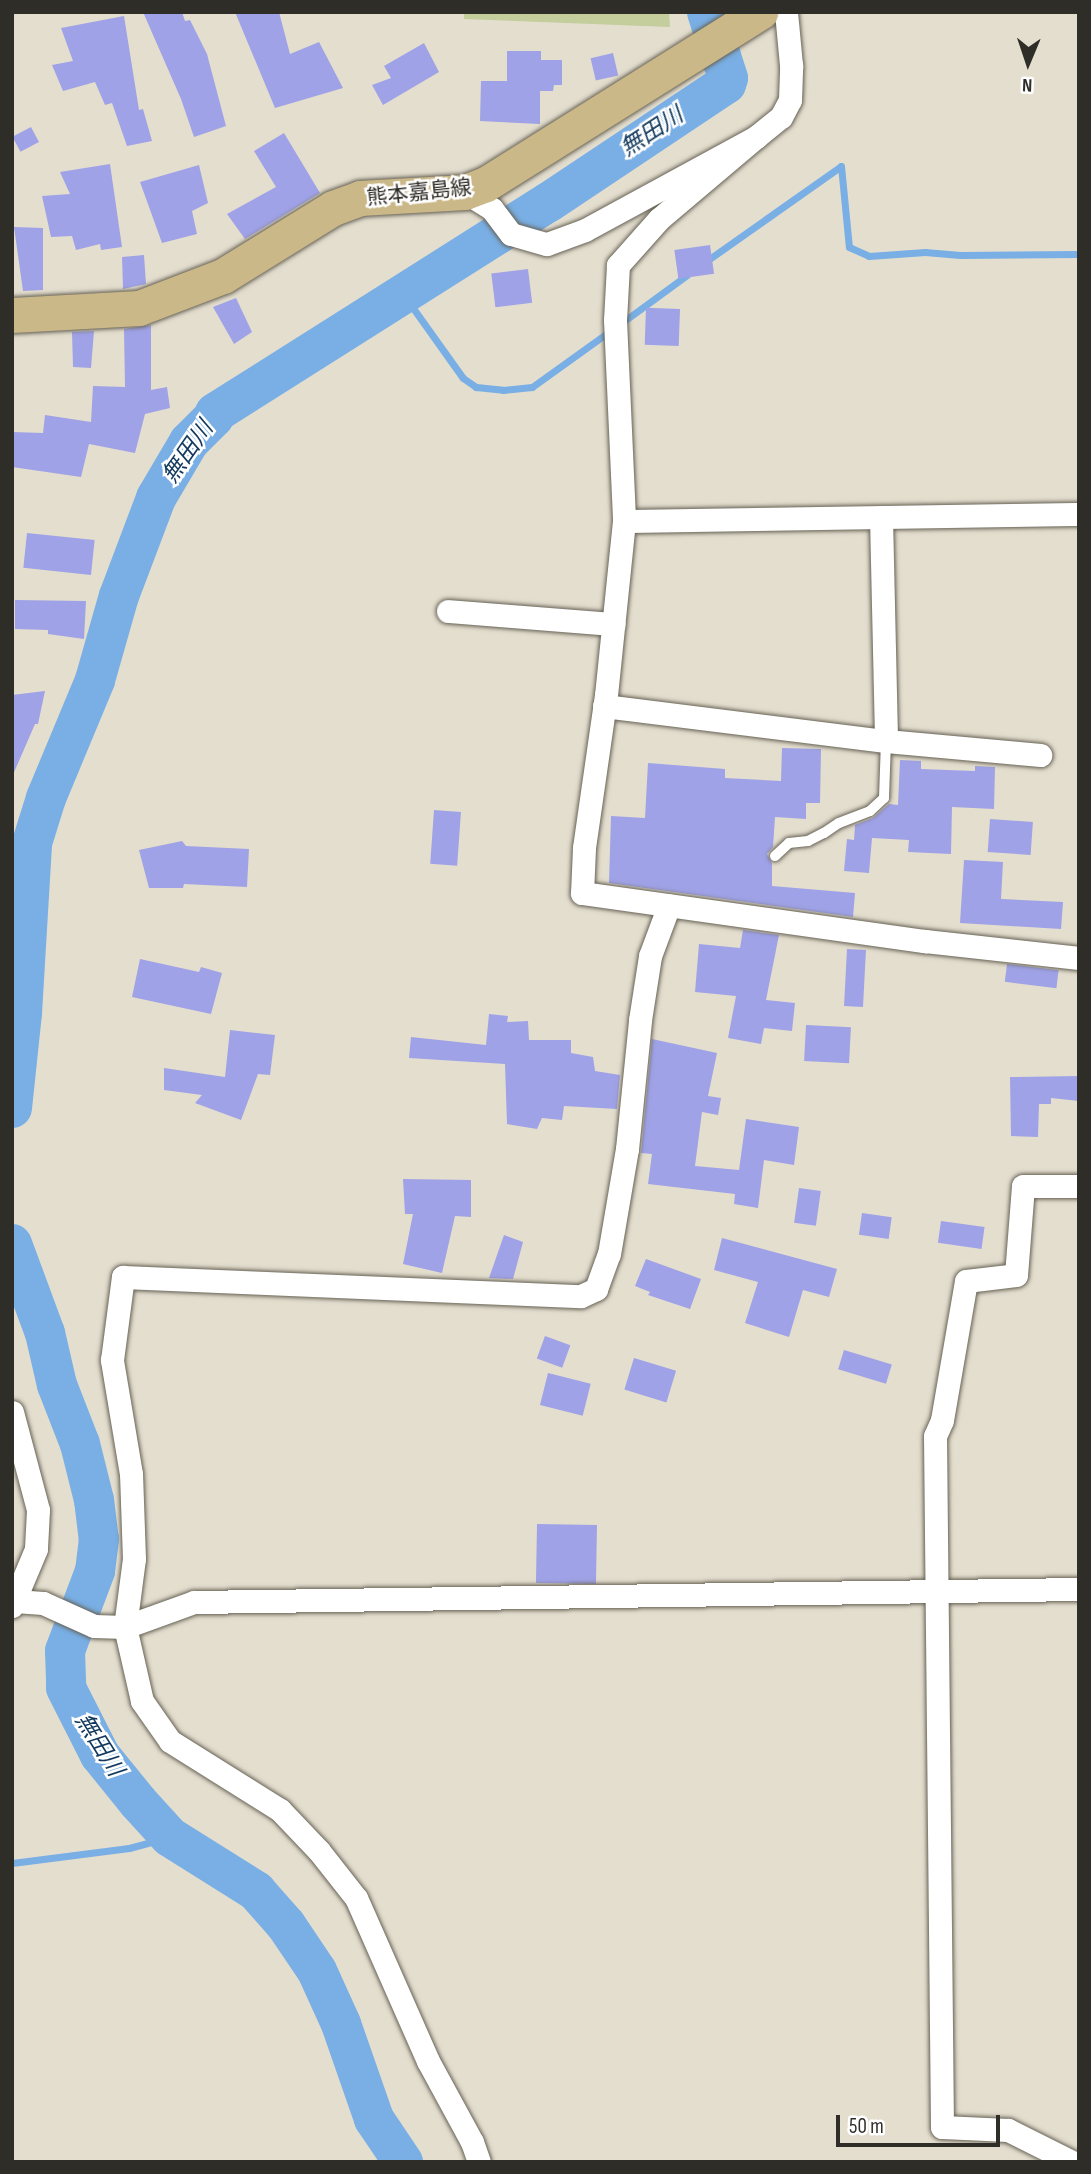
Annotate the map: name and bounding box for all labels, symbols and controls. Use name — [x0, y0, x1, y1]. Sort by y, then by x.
north arrow — [993, 28, 1063, 98]
text: N — [1022, 73, 1033, 96]
water label: 無田川 — [616, 102, 688, 162]
street label: 熊本嘉島線 — [365, 175, 473, 211]
water label: 無田川 — [157, 416, 219, 488]
water label: 無田川 — [69, 1708, 129, 1782]
scale bar — [839, 2100, 1004, 2144]
text: 50 m — [849, 2114, 884, 2139]

